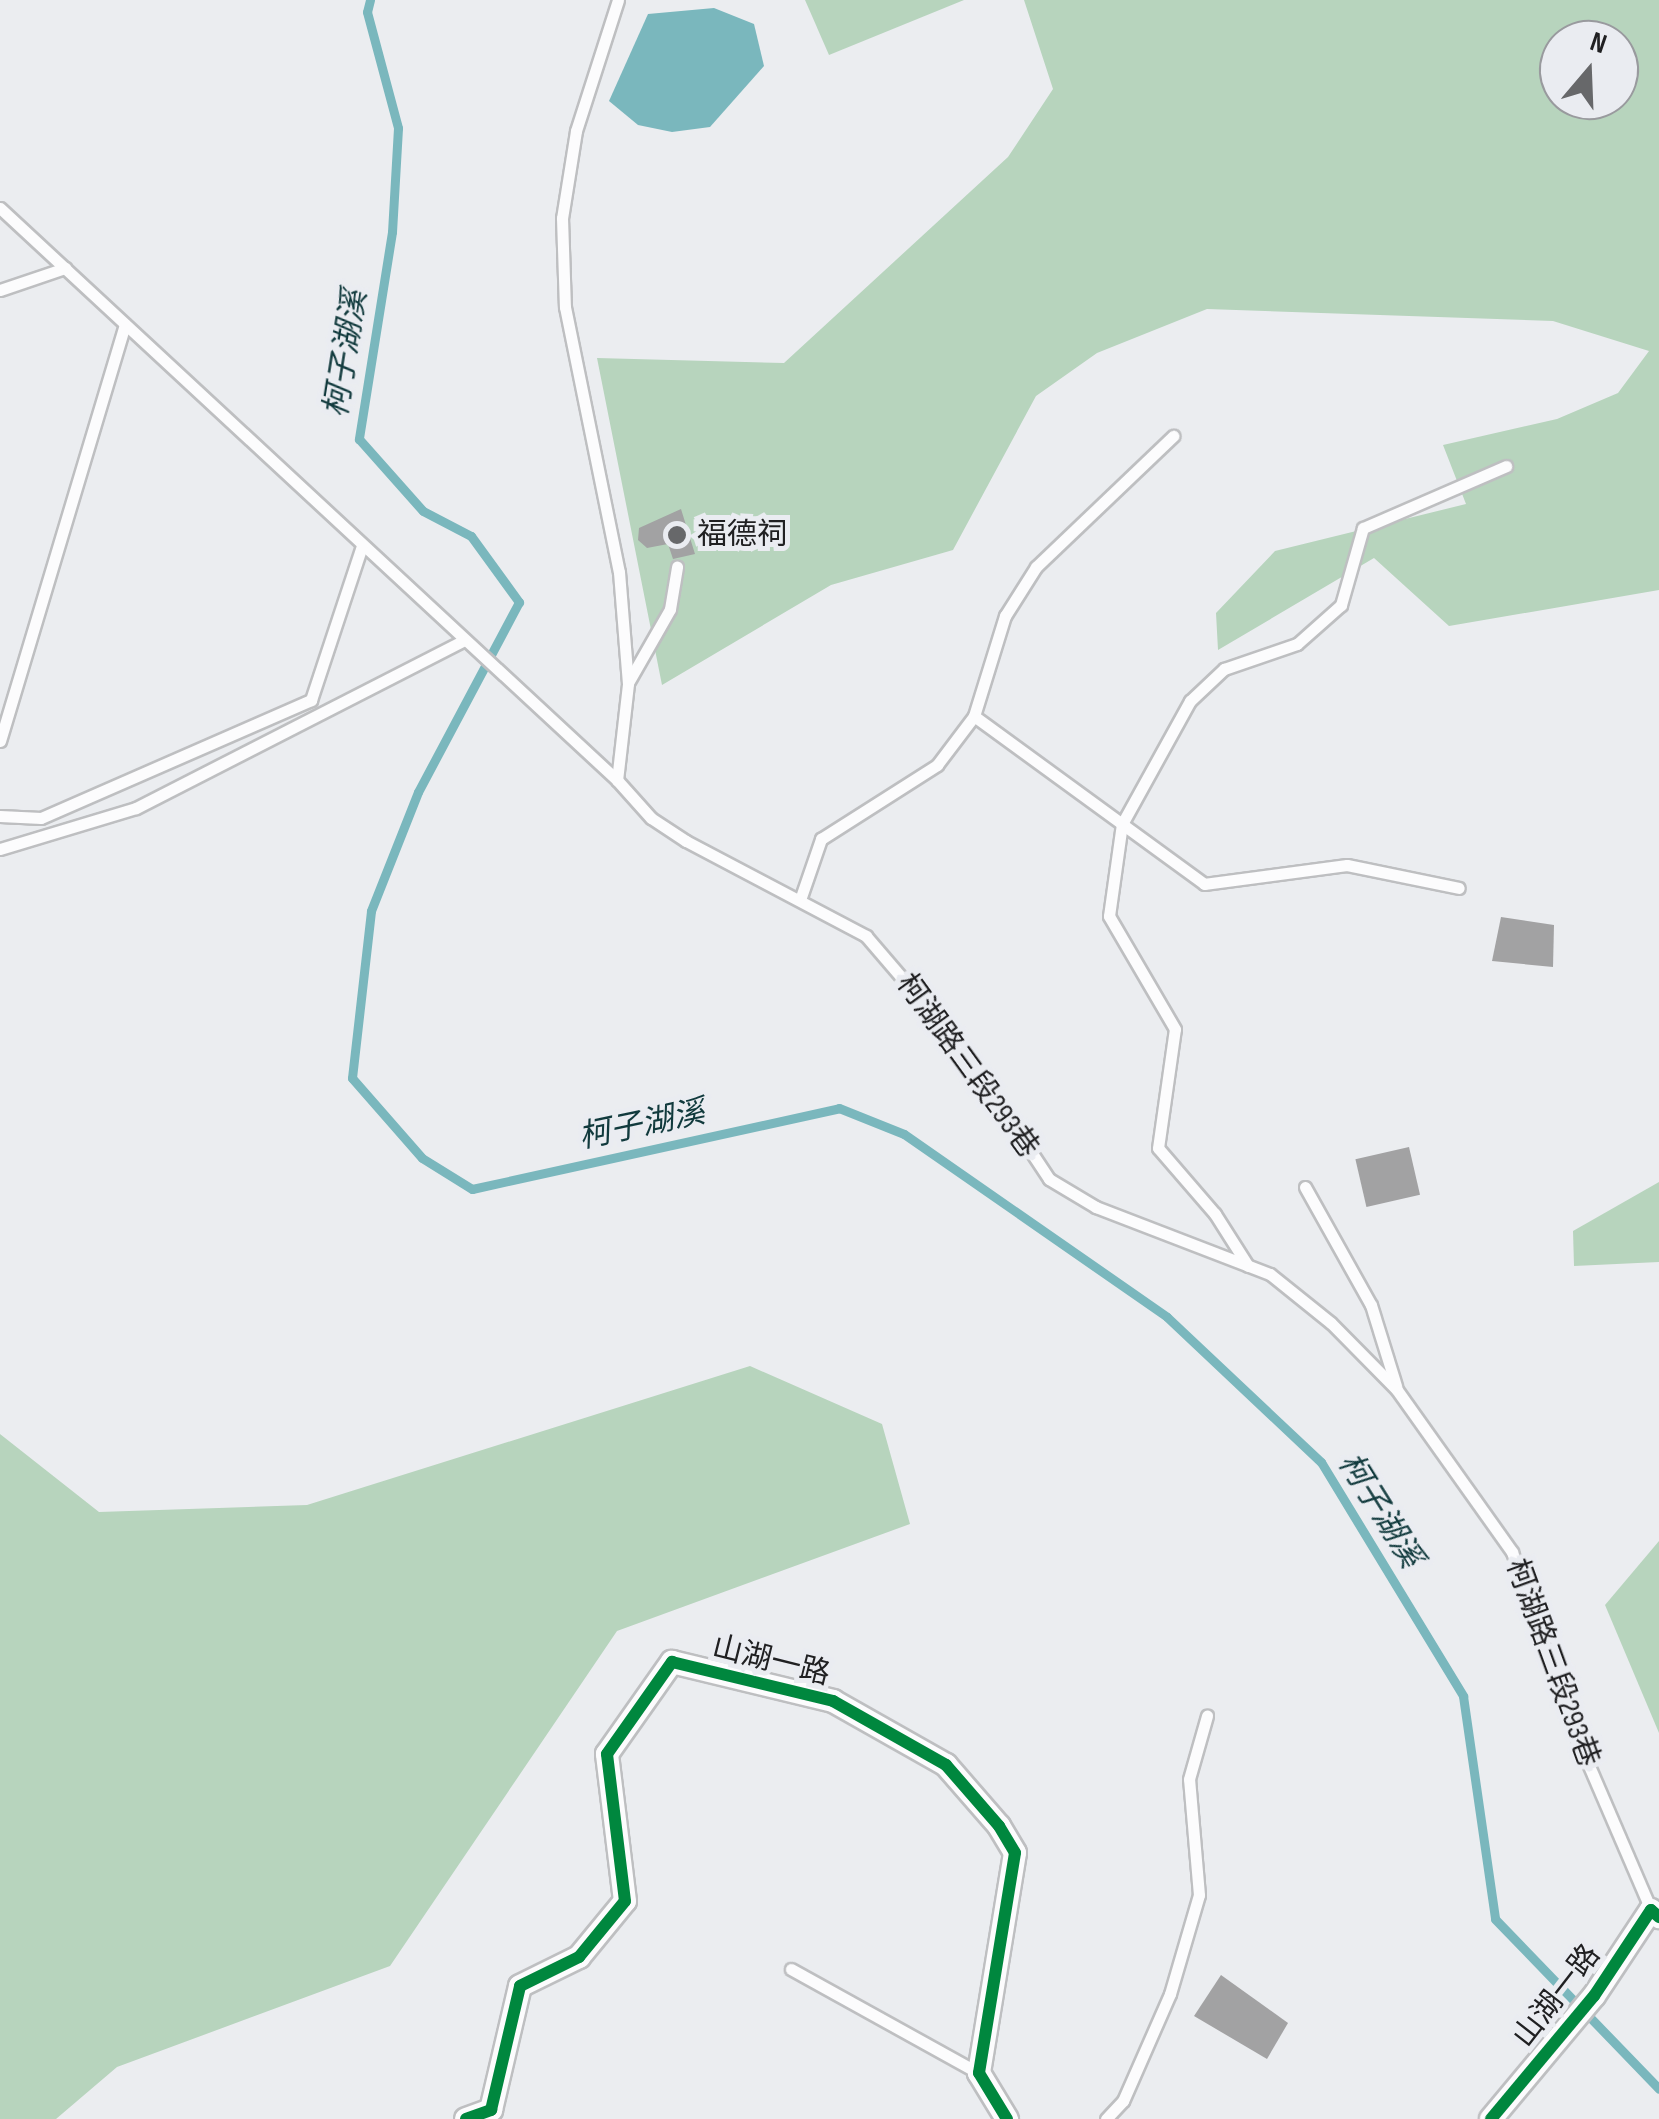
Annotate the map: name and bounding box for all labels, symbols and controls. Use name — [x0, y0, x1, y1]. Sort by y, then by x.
north arrow — [1539, 20, 1639, 120]
text: N — [1586, 25, 1611, 61]
water label: 柯子湖溪 — [318, 288, 376, 420]
place label: 福德祠 — [697, 517, 787, 553]
marker: 福德祠 — [666, 524, 688, 546]
street label: 柯湖路三段293巷 — [888, 967, 1046, 1165]
water label: 柯子湖溪 — [575, 1094, 709, 1158]
water label: 柯子湖溪 — [1329, 1447, 1429, 1575]
street label: 柯湖路三段293巷 — [1498, 1554, 1606, 1772]
street label: 山湖一路 — [708, 1629, 834, 1693]
street label: 山湖一路 — [1506, 1938, 1608, 2054]

